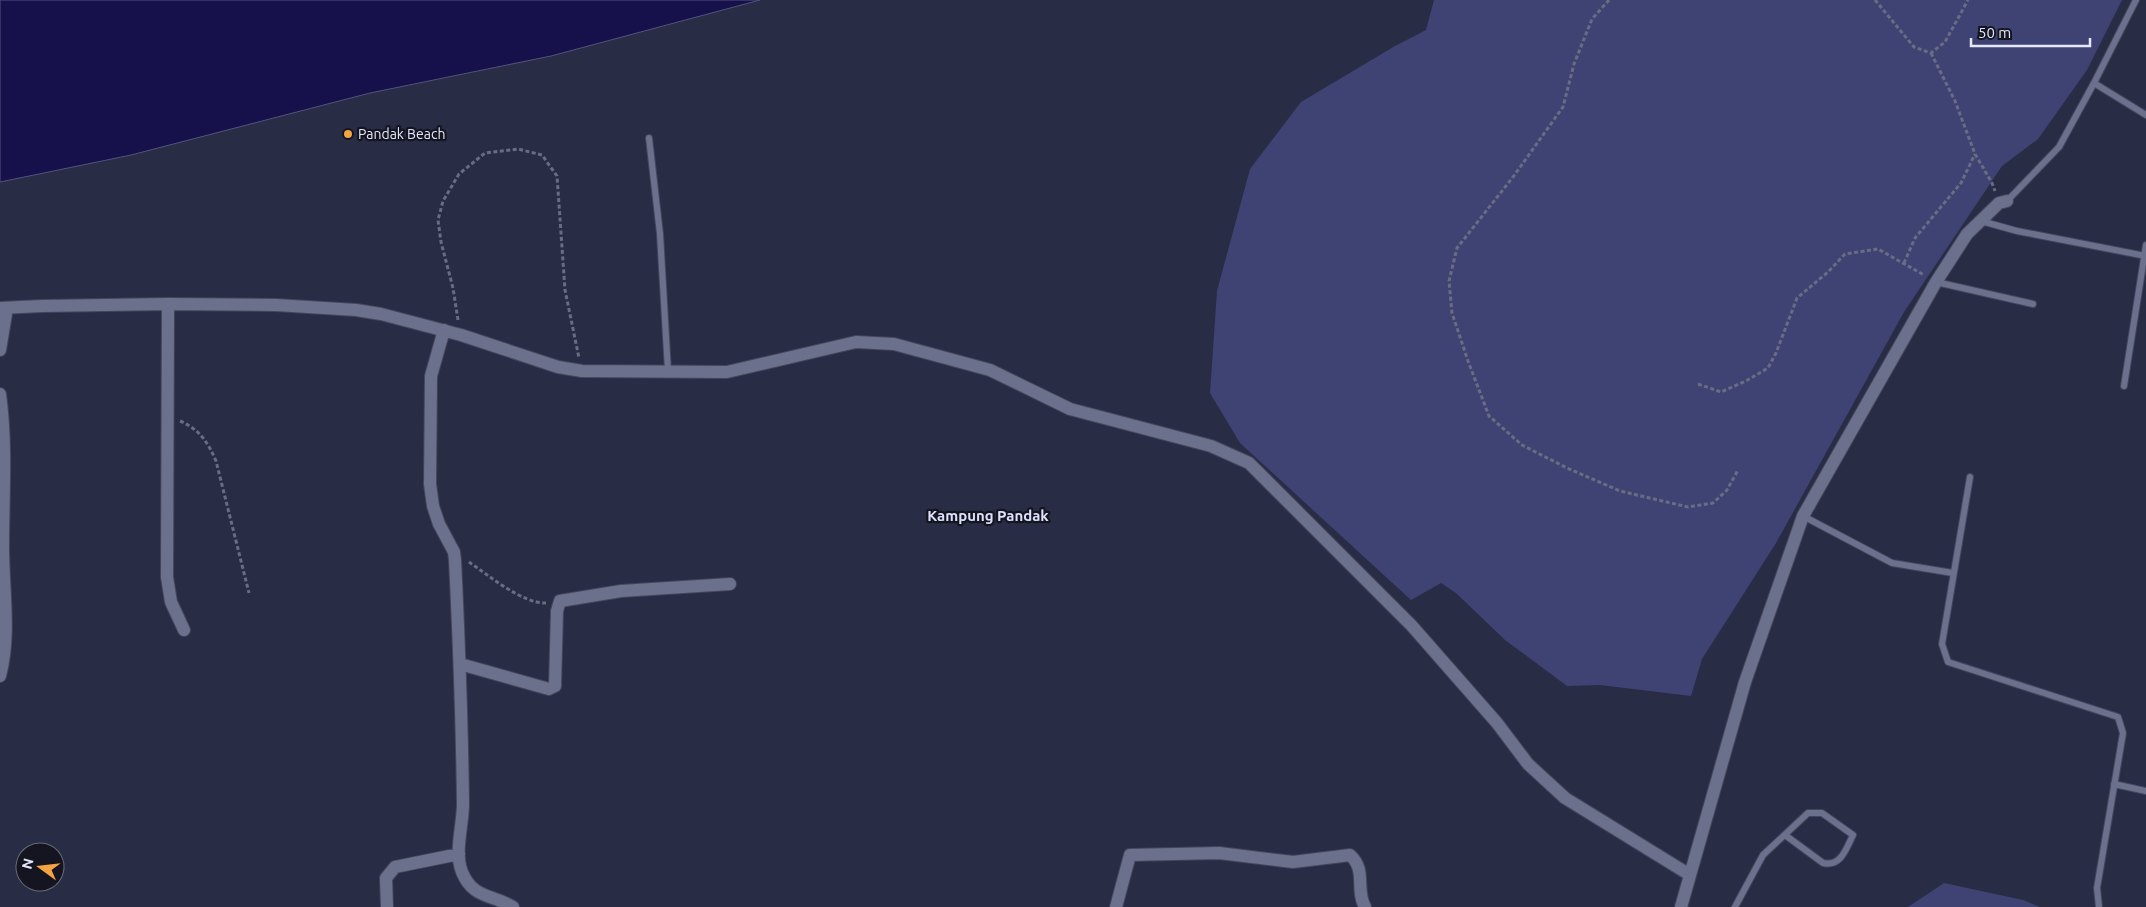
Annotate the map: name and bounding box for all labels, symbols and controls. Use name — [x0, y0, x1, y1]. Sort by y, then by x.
scale bar — [1971, 15, 2090, 47]
text: 50 m — [1978, 24, 2011, 41]
place label: Pandak Beach — [358, 126, 445, 142]
marker: Pandak Beach — [342, 128, 354, 140]
district label: Kampung Pandak — [927, 507, 1049, 524]
north arrow — [15, 842, 65, 892]
text: N — [18, 857, 37, 871]

